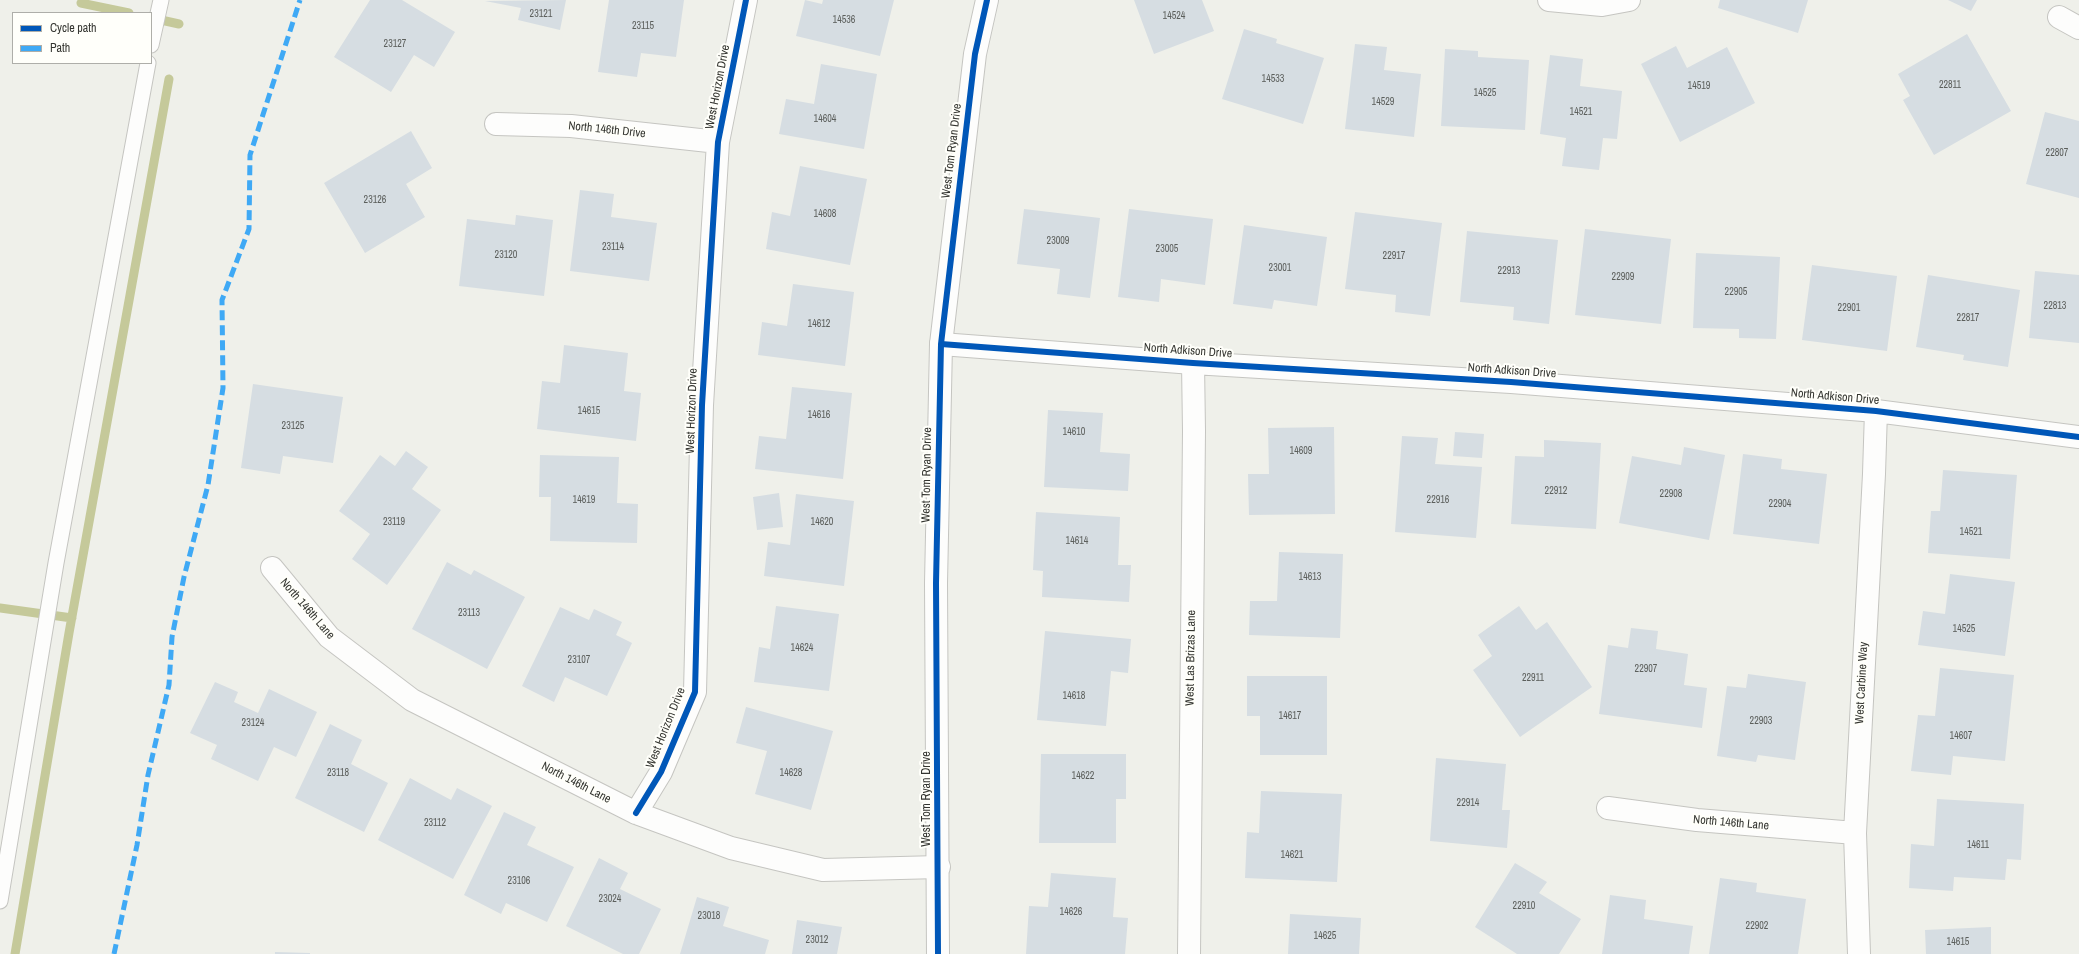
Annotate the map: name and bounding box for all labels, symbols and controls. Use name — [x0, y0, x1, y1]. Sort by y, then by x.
house number: 23121 — [530, 8, 552, 20]
house number: 14524 — [1163, 10, 1185, 22]
legend — [12, 12, 152, 64]
house number: 14536 — [833, 14, 855, 26]
text: Cycle path — [50, 20, 97, 36]
house number: 23115 — [632, 20, 654, 32]
house number: 23127 — [384, 38, 406, 50]
text: Path — [50, 40, 70, 56]
street label: West Horizon Drive — [703, 44, 733, 130]
house number: 14533 — [1262, 73, 1284, 85]
house number: 22811 — [1939, 79, 1961, 91]
house number: 14519 — [1688, 80, 1710, 92]
house number: 14525 — [1474, 87, 1496, 99]
house number: 14529 — [1372, 96, 1394, 108]
street label: West Tom Ryan Drive — [939, 103, 965, 199]
house number: 14521 — [1570, 106, 1592, 118]
house number: 14604 — [814, 113, 836, 125]
street label: North 146th Drive — [568, 119, 646, 141]
house number: 22807 — [2046, 147, 2068, 159]
house number: 23126 — [364, 194, 386, 206]
house number: 14608 — [814, 208, 836, 220]
house number: 23009 — [1047, 235, 1069, 247]
house number: 23114 — [602, 241, 624, 253]
house number: 23005 — [1156, 243, 1178, 255]
house number: 23120 — [495, 249, 517, 261]
house number: 22917 — [1383, 250, 1405, 262]
house number: 23001 — [1269, 262, 1291, 274]
house number: 22913 — [1498, 265, 1520, 277]
house number: 22909 — [1612, 271, 1634, 283]
house number: 22905 — [1725, 286, 1747, 298]
house number: 22813 — [2044, 300, 2066, 312]
house number: 22901 — [1838, 302, 1860, 314]
house number: 22817 — [1957, 312, 1979, 324]
house number: 14612 — [808, 318, 830, 330]
street label: North Adkison Drive — [1143, 341, 1233, 361]
street label: North Adkison Drive — [1467, 361, 1557, 381]
street label: West Horizon Drive — [683, 368, 701, 454]
street label: North Adkison Drive — [1790, 386, 1880, 408]
house number: 14615 — [578, 405, 600, 417]
house number: 14616 — [808, 409, 830, 421]
house number: 23125 — [282, 420, 304, 432]
house number: 14610 — [1063, 426, 1085, 438]
street label: West Tom Ryan Drive — [919, 427, 935, 523]
house number: 14609 — [1290, 445, 1312, 457]
house number: 22912 — [1545, 485, 1567, 497]
house number: 22908 — [1660, 488, 1682, 500]
house number: 14619 — [573, 494, 595, 506]
house number: 22916 — [1427, 494, 1449, 506]
house number: 22904 — [1769, 498, 1791, 510]
house number: 23119 — [383, 516, 405, 528]
house number: 14620 — [811, 516, 833, 528]
house number: 14521 — [1960, 526, 1982, 538]
house number: 14614 — [1066, 535, 1088, 547]
house number: 14613 — [1299, 571, 1321, 583]
street label: North 146th Lane — [277, 576, 337, 642]
house number: 23113 — [458, 607, 480, 619]
street label: West Las Brizas Lane — [1183, 610, 1199, 706]
house number: 14525 — [1953, 623, 1975, 635]
house number: 14624 — [791, 642, 813, 654]
street label: West Carbine Way — [1853, 642, 1871, 724]
house number: 23107 — [568, 654, 590, 666]
house number: 22907 — [1635, 663, 1657, 675]
house number: 22911 — [1522, 672, 1544, 684]
street label: West Horizon Drive — [643, 686, 689, 770]
house number: 14618 — [1063, 690, 1085, 702]
house number: 14617 — [1279, 710, 1301, 722]
house number: 22903 — [1750, 715, 1772, 727]
house number: 23124 — [242, 717, 264, 729]
house number: 14607 — [1950, 730, 1972, 742]
street label: West Tom Ryan Drive — [920, 751, 934, 847]
street label: North 146th Lane — [539, 759, 613, 807]
house number: 23118 — [327, 767, 349, 779]
house number: 14628 — [780, 767, 802, 779]
house number: 14622 — [1072, 770, 1094, 782]
house number: 22914 — [1457, 797, 1479, 809]
street label: North 146th Lane — [1692, 813, 1770, 833]
house number: 23112 — [424, 817, 446, 829]
house number: 14611 — [1967, 839, 1989, 851]
house number: 14621 — [1281, 849, 1303, 861]
house number: 23106 — [508, 875, 530, 887]
house number: 23024 — [599, 893, 621, 905]
house number: 22910 — [1513, 900, 1535, 912]
house number: 14626 — [1060, 906, 1082, 918]
house number: 23018 — [698, 910, 720, 922]
house number: 22902 — [1746, 920, 1768, 932]
house number: 14625 — [1314, 930, 1336, 942]
house number: 23012 — [806, 934, 828, 946]
house number: 14615 — [1947, 936, 1969, 948]

